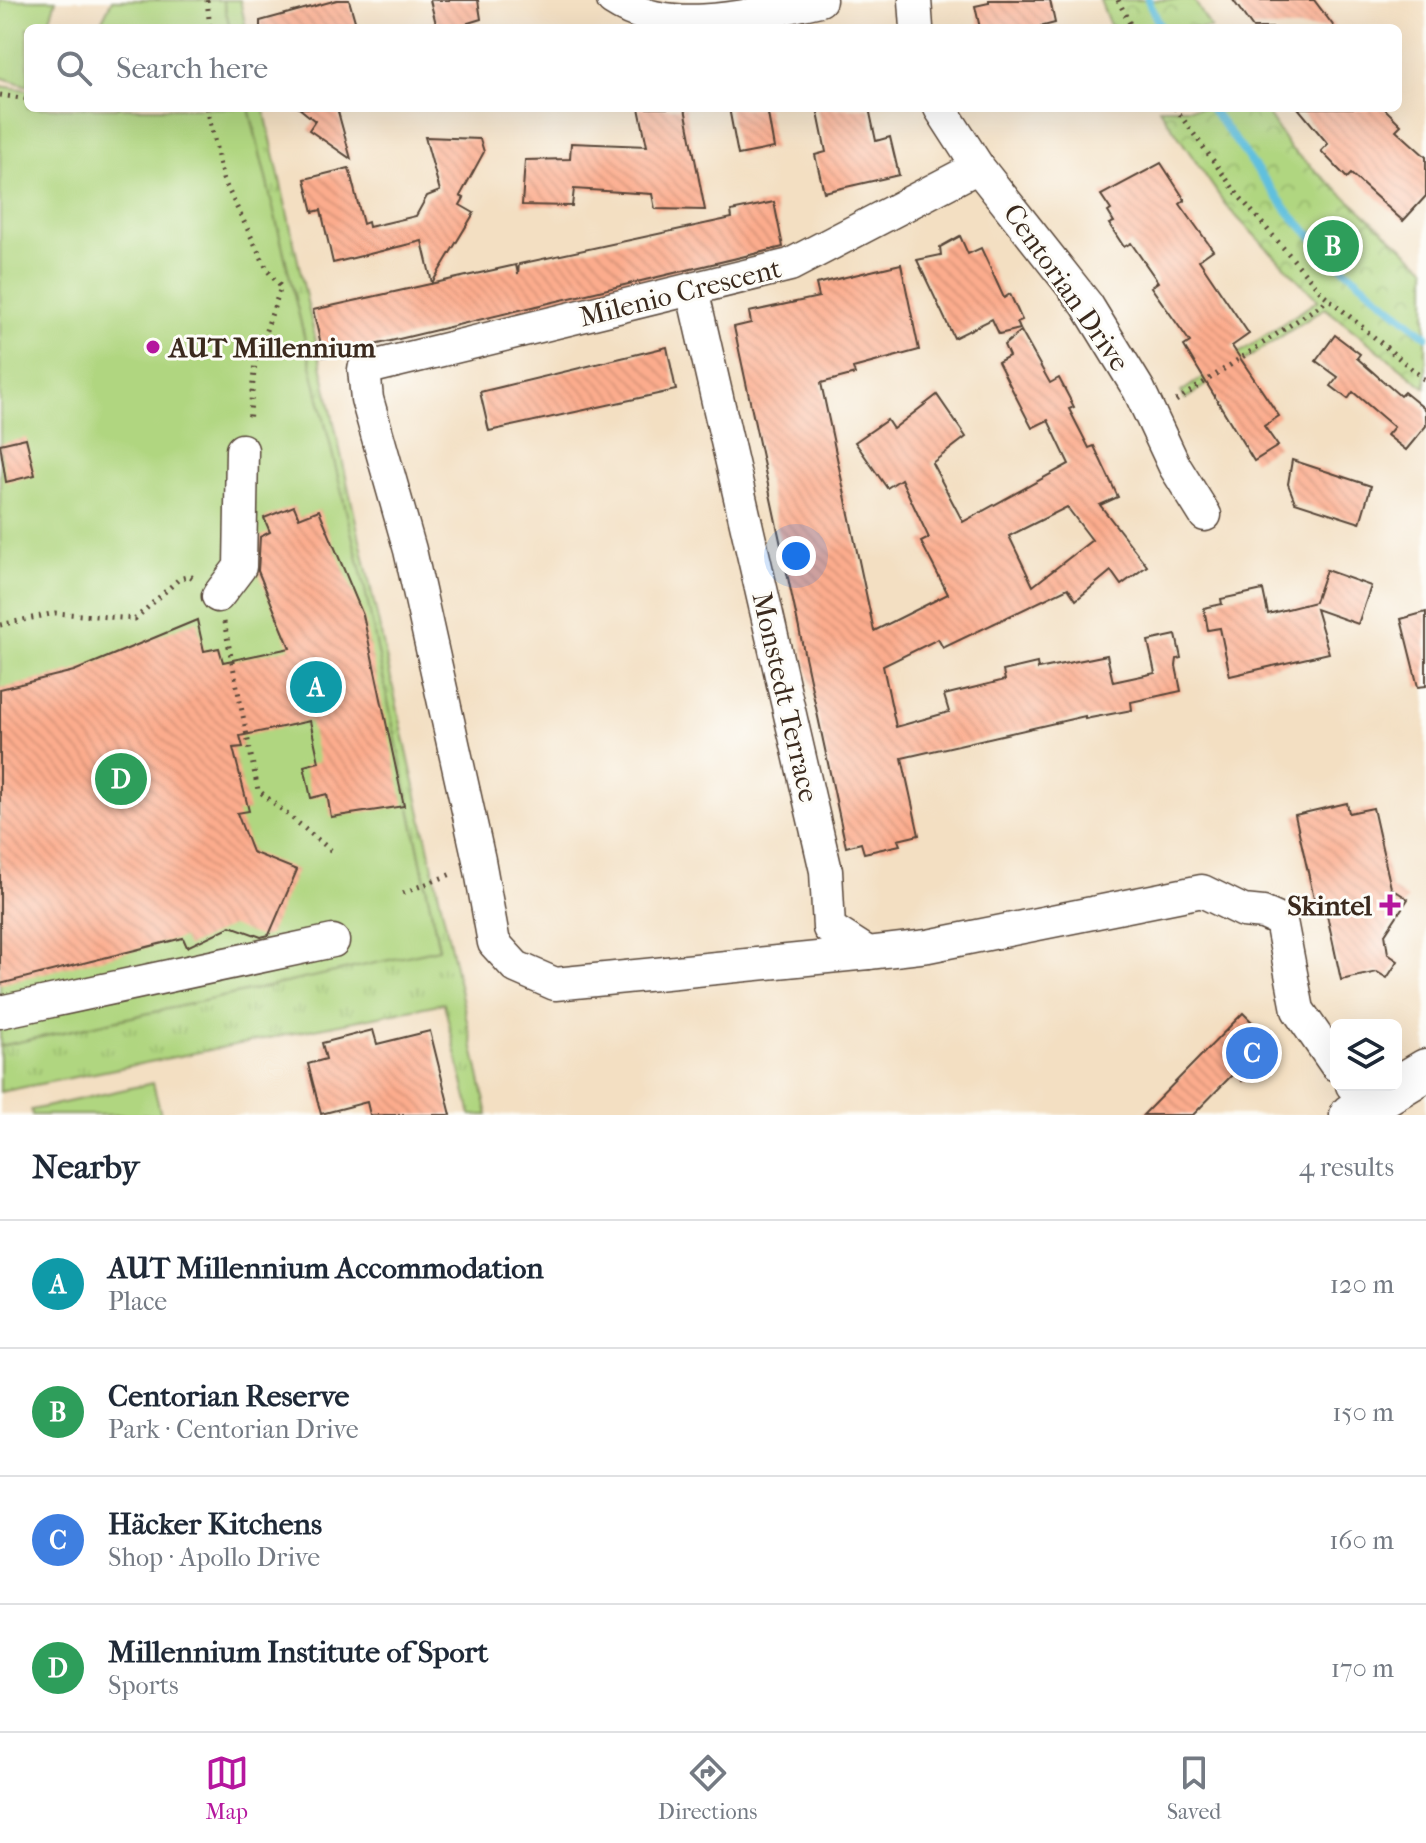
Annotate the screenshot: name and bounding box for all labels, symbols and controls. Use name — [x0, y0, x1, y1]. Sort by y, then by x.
search box — [24, 24, 1402, 112]
icon: search — [52, 46, 96, 90]
text: Search here — [116, 51, 268, 86]
street label: Centorian Drive — [997, 197, 1137, 377]
pin: B — [1307, 216, 1359, 276]
street label: Milenio Crescent — [576, 251, 784, 333]
place label: AUT Millennium — [167, 331, 376, 364]
marker: AUT Millennium — [144, 338, 162, 356]
your location — [776, 536, 816, 576]
street label: Monstedt Terrace — [745, 589, 826, 805]
pin: A — [290, 657, 342, 717]
pin: D — [95, 749, 147, 809]
place label: Skintel — [1287, 889, 1372, 922]
marker: Skintel — [1379, 894, 1401, 916]
map controls — [1330, 1019, 1402, 1091]
button: layers — [1330, 1019, 1402, 1091]
pin: C — [1226, 1023, 1278, 1083]
text: Nearby — [32, 1147, 139, 1187]
text: 4 results — [1299, 1152, 1394, 1183]
text: AUT Millennium Accommodation — [108, 1251, 544, 1286]
text: A — [50, 1269, 66, 1300]
text: 120 m — [1330, 1269, 1394, 1300]
text: Place — [108, 1286, 167, 1317]
text: Centorian Reserve — [108, 1379, 349, 1414]
text: B — [50, 1397, 66, 1428]
text: 150 m — [1332, 1397, 1394, 1428]
text: Park · Centorian Drive — [108, 1414, 359, 1445]
text: Häcker Kitchens — [108, 1507, 322, 1542]
text: C — [49, 1525, 67, 1556]
text: 160 m — [1329, 1525, 1394, 1556]
text: Shop · Apollo Drive — [108, 1542, 320, 1573]
text: Millennium Institute of Sport — [108, 1635, 488, 1670]
text: D — [48, 1653, 68, 1684]
text: 170 m — [1331, 1653, 1394, 1684]
text: Sports — [108, 1670, 179, 1701]
tab: Map — [205, 1751, 249, 1825]
tab: Directions — [658, 1751, 757, 1825]
tab: Saved — [1167, 1751, 1221, 1825]

